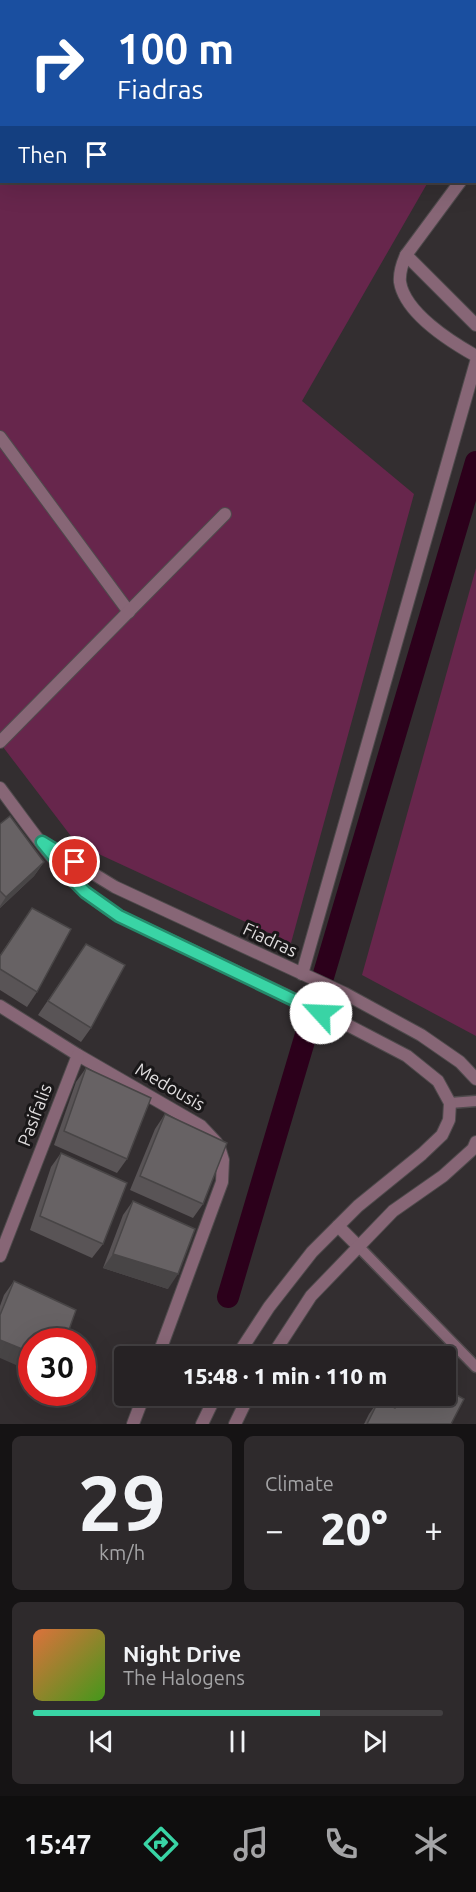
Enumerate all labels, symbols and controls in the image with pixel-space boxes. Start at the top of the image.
icon: right [18,24,96,102]
text: 100 m [117,25,234,72]
text: Fiadras [117,74,203,104]
icon: arrive [80,138,113,171]
text: Then [18,142,68,167]
pin [49,836,100,887]
icon: arrive [58,845,91,878]
street label: Fiadras [240,918,301,960]
position arrow [289,981,353,1045]
street label: Medousis [132,1058,209,1114]
street label: Pasifalis [13,1081,55,1149]
speed limit sign: 30 [18,1328,96,1406]
text: 15:48 · 1 min · 110 m [183,1363,387,1388]
text: 29 [78,1458,166,1546]
text: Climate [265,1472,334,1495]
text: 20° [320,1503,388,1554]
text: − [265,1511,284,1548]
text: + [424,1511,443,1548]
text: km/h [99,1541,145,1564]
text: Night Drive [123,1641,241,1666]
text: The Halogens [123,1666,245,1689]
icon: previous [85,1725,118,1758]
icon: pause [221,1725,254,1758]
icon: next [358,1725,391,1758]
icon: directions [140,1823,182,1865]
icon: music [230,1823,272,1865]
icon: phone [320,1823,362,1865]
icon: climate [410,1823,452,1865]
text: 15:47 [24,1829,92,1859]

